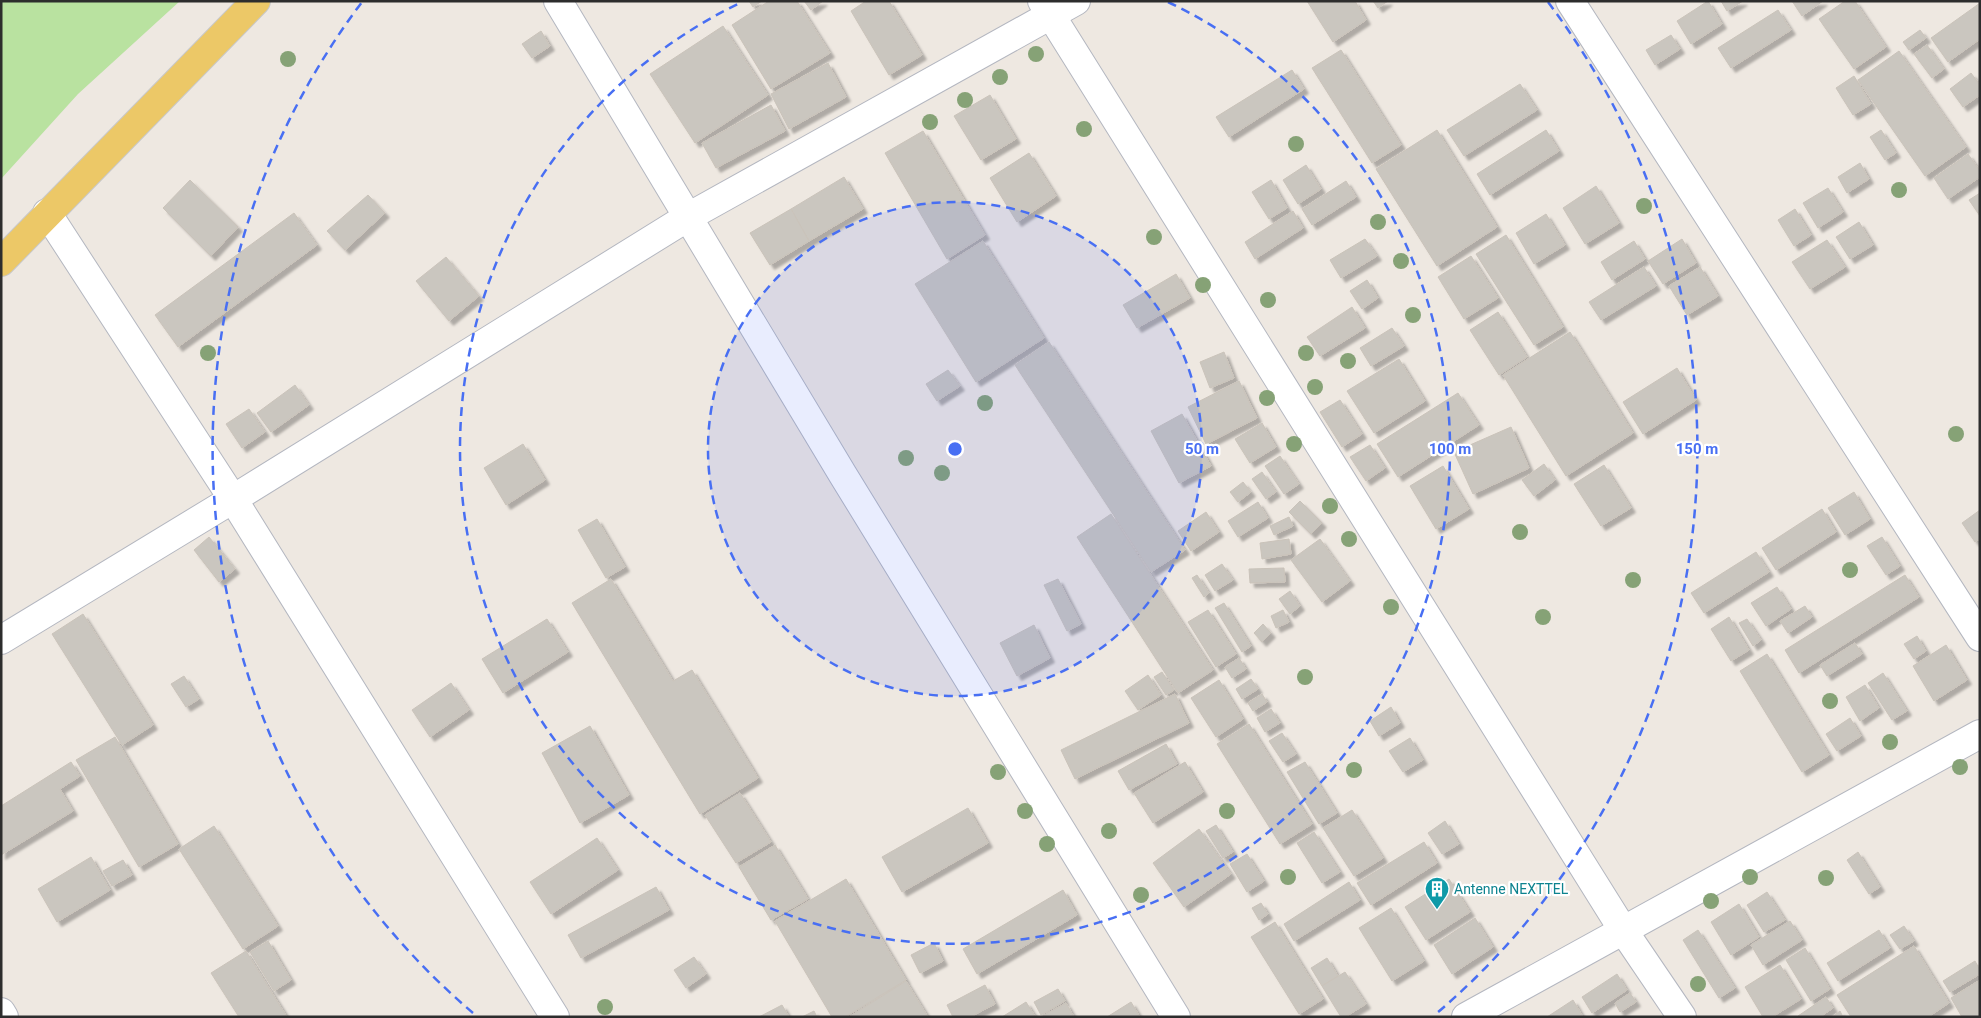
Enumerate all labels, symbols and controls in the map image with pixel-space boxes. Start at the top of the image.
centre of rings [946,440,964,458]
text: 50 m [1185,440,1219,458]
text: 100 m [1429,440,1471,458]
text: 150 m [1676,440,1718,458]
building icon: Antenne NEXTTEL [1424,876,1450,910]
place label: Antenne NEXTTEL [1454,881,1569,897]

